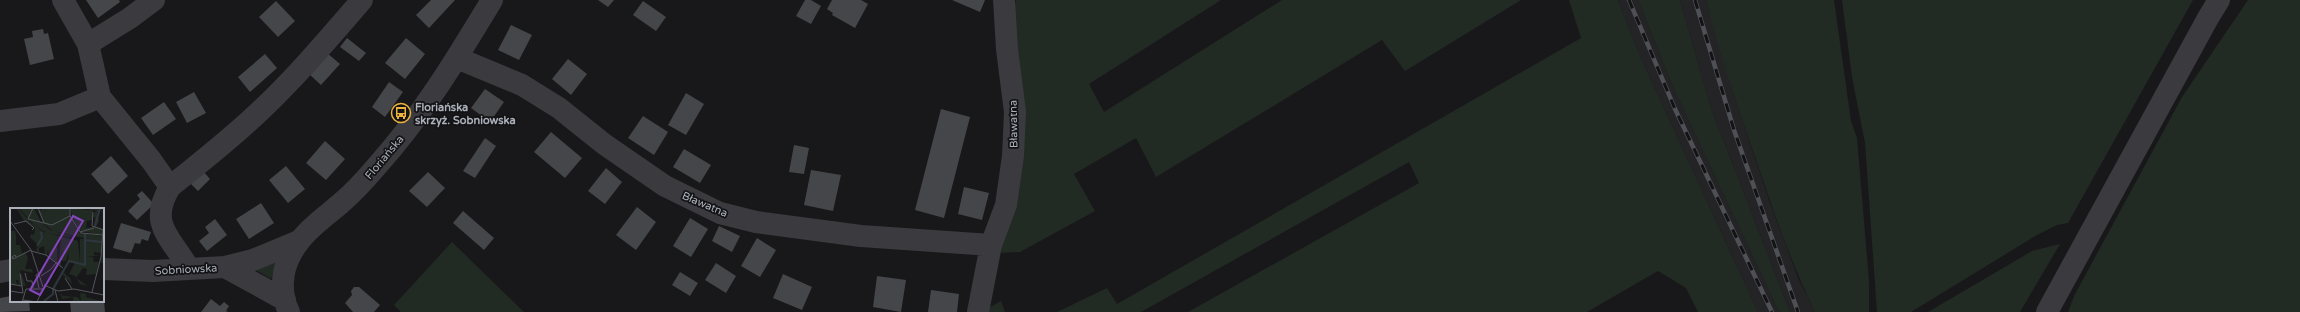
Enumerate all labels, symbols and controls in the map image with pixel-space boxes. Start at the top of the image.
street label: Bławatna [1007,100,1020,148]
place label: Floriańska skrzyż. Sobniowska [415,101,516,128]
bus stop icon: Floriańska skrzyż. Sobniowska [390,102,412,124]
street label: Floriańska [362,133,406,182]
street label: Bławatna [680,189,730,220]
inset map [10,208,104,302]
street label: Sobniowska [154,261,218,278]

